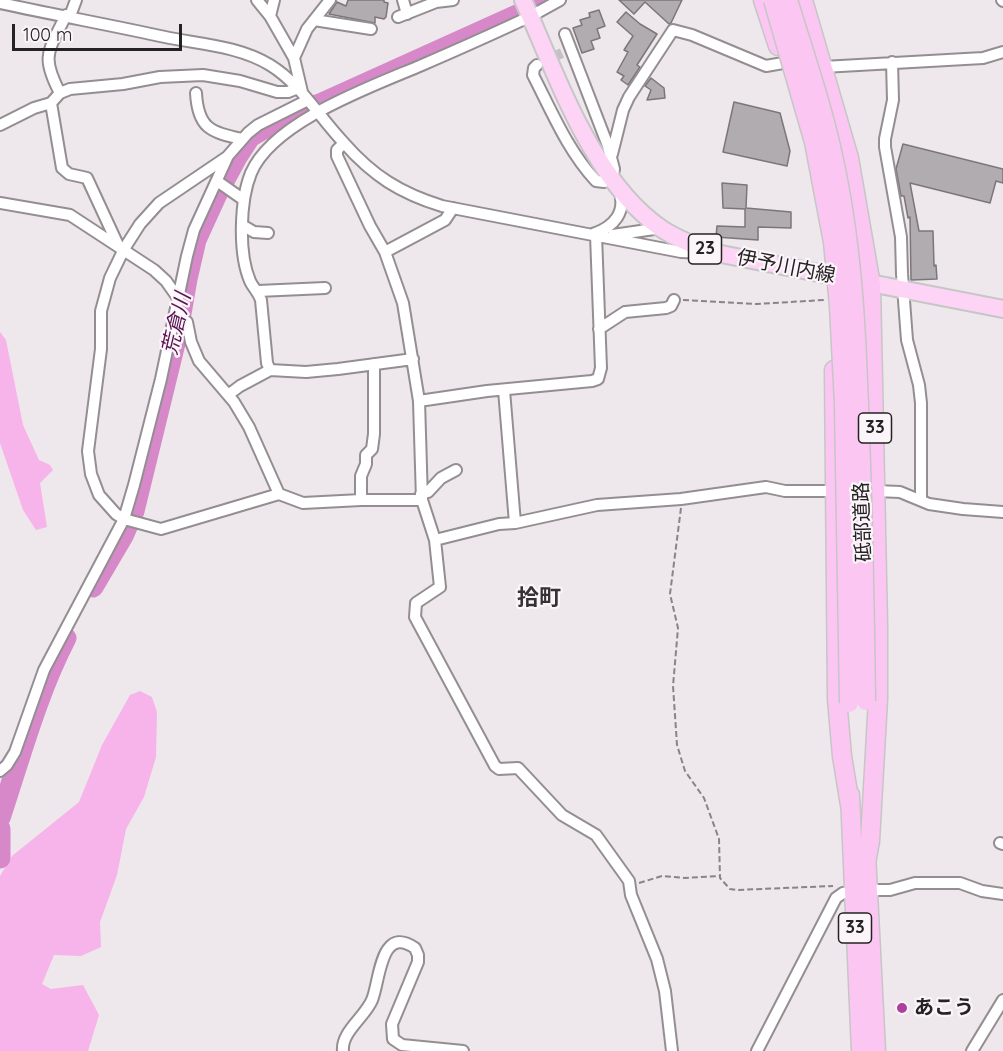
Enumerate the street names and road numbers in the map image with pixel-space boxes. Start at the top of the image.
road number: 23 [688,234,722,264]
street label: 伊予川内線 [735,246,837,288]
road number: 33 [858,413,892,443]
street label: 砥部道路 [850,482,876,562]
road number: 33 [838,913,872,943]

